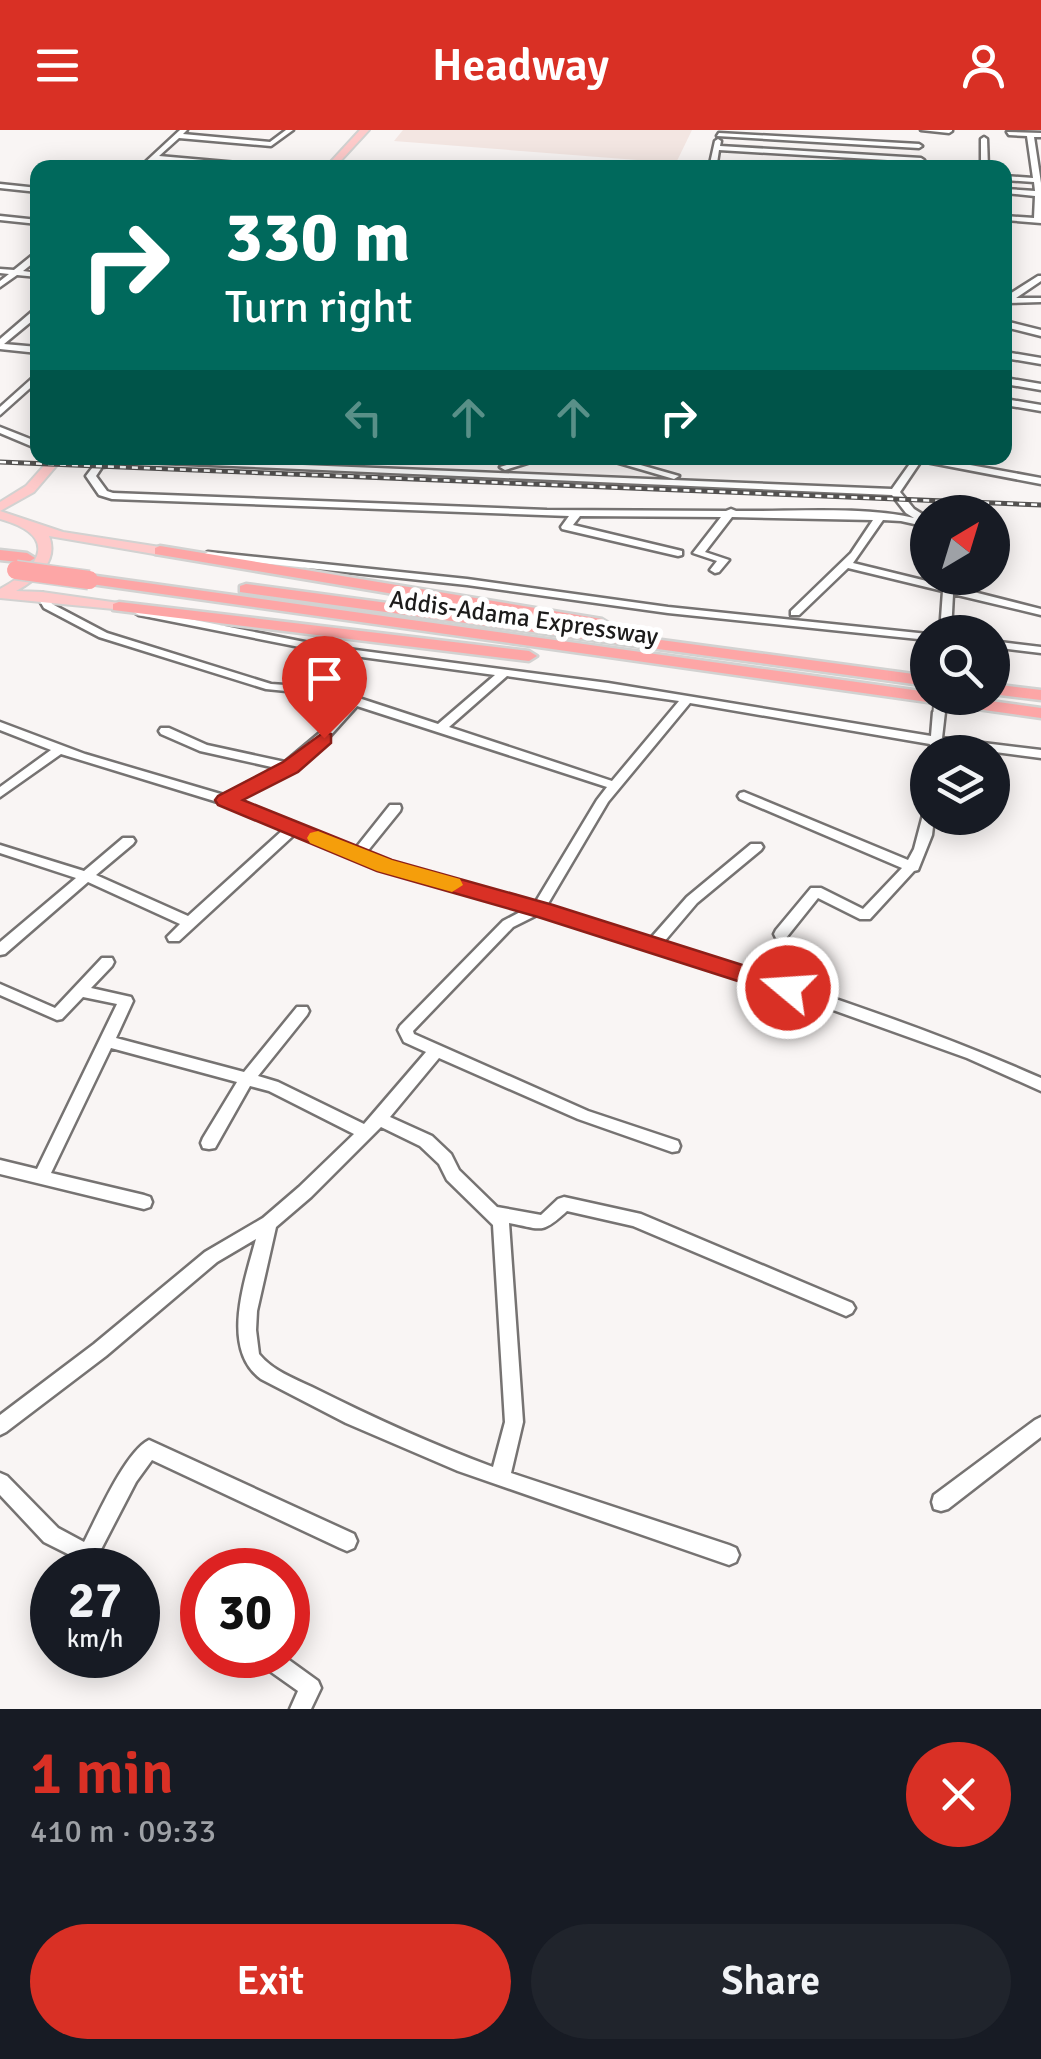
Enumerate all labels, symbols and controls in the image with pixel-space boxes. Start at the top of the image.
icon: menu [30,38,85,93]
text: Headway [432,38,609,93]
icon: person [956,38,1011,93]
text: 330 m [225,194,410,280]
icon: right [60,200,190,330]
text: Turn right [225,280,413,335]
icon: left [336,390,391,445]
icon: ahead [441,390,496,445]
icon: ahead [546,390,601,445]
icon: right [651,390,706,445]
north arrow [910,495,1010,595]
map controls [910,495,1010,835]
street label: Addis-Adama Expressway [388,583,661,652]
button: search [910,615,1010,715]
pin [282,636,367,739]
icon: arrive [297,651,352,706]
button: layers [910,735,1010,835]
position arrow [736,936,840,1040]
speed limit sign: 30 [180,1548,310,1678]
text: 27 [68,1570,122,1632]
text: km/h [67,1623,123,1654]
text: 1 min [30,1737,174,1811]
button: close [906,1742,1011,1847]
text: 410 m · 09:33 [30,1812,216,1851]
button: Exit [30,1924,511,2039]
button: Share [531,1924,1011,2039]

